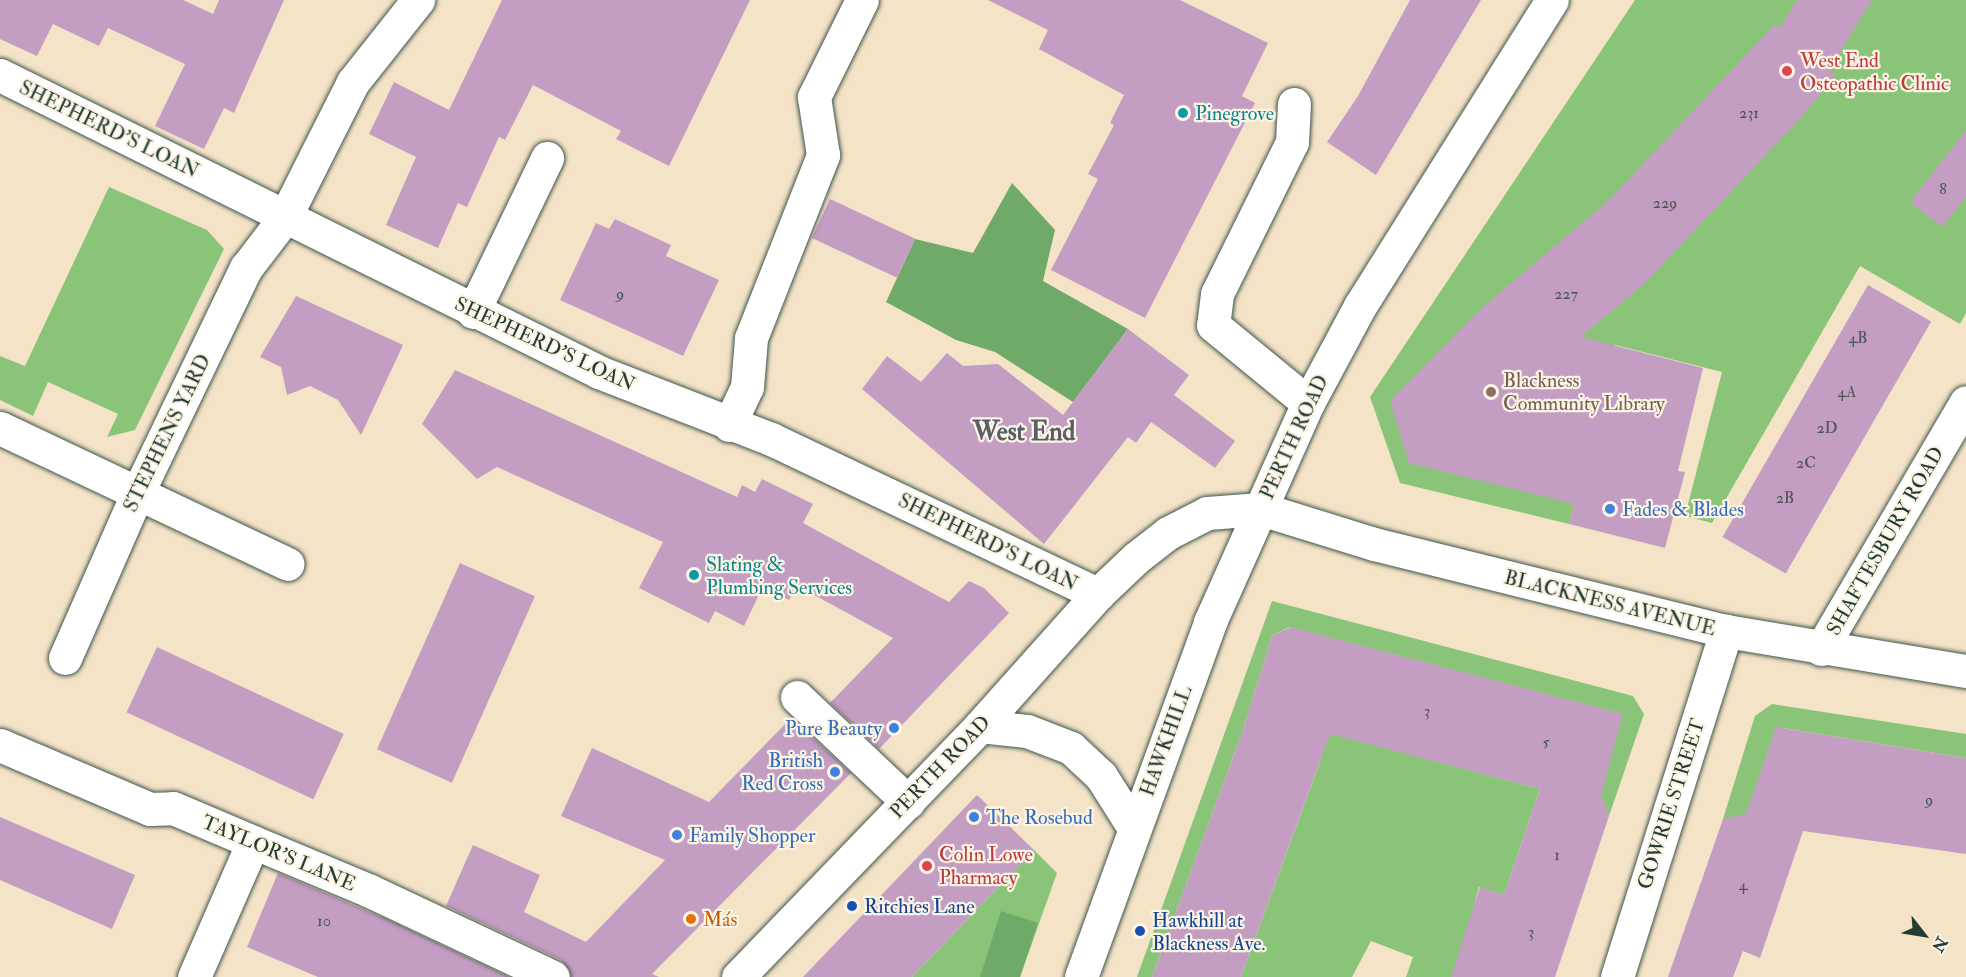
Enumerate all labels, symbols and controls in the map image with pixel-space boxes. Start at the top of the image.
place label: West End Osteopathic Clinic [1800,48,1949,95]
marker: West End Osteopathic Clinic [1778,62,1796,80]
street label: SHEPHERD'S LOAN [15,75,203,183]
place label: Pinegrove [1195,101,1274,125]
house number: 231 [1739,103,1759,123]
marker: Pinegrove [1176,106,1190,120]
house number: 8 [1939,179,1947,199]
house number: 229 [1653,193,1677,213]
house number: 9 [616,284,624,304]
house number: 227 [1554,284,1578,304]
street label: SHEPHERD'S LOAN [451,292,639,396]
house number: 4B [1848,328,1868,348]
street label: STEPHENS YARD [118,350,216,516]
place label: Blackness Community Library [1503,368,1665,415]
street label: PERTH ROAD [1255,371,1333,503]
house number: 4A [1838,382,1856,402]
marker: Blackness Community Library [1484,385,1498,399]
district label: West End [973,417,1075,449]
house number: 2D [1816,418,1838,438]
street label: SHAFTESBURY ROAD [1821,442,1949,640]
house number: 2C [1796,453,1816,473]
street label: SHEPHERD'S LOAN [894,488,1082,596]
house number: 2B [1776,488,1794,508]
place label: Fades & Blades [1622,497,1744,521]
marker: Fades & Blades [1603,502,1617,516]
place label: Slating & Plumbing Services [706,552,852,599]
street label: BLACKNESS AVENUE [1502,565,1718,641]
marker: Slating & Plumbing Services [687,568,701,582]
street label: HAWKHILL [1135,683,1197,799]
house number: 3 [1424,701,1430,721]
street label: PERTH ROAD [885,710,995,824]
place label: Pure Beauty [785,716,882,740]
street label: GOWRIE STREET [1632,716,1710,892]
marker: Pure Beauty [887,721,901,735]
house number: 5 [1542,732,1550,752]
place label: British Red Cross [741,748,823,795]
marker: British Red Cross [828,765,842,779]
house number: 9 [1925,790,1933,810]
place label: The Rosebud [986,805,1093,829]
street label: TAYLOR'S LANE [198,810,360,896]
marker: The Rosebud [967,810,981,824]
place label: Family Shopper [689,823,815,847]
marker: Family Shopper [670,828,684,842]
place label: Colin Lowe Pharmacy [939,843,1033,890]
house number: 1 [1554,845,1560,865]
marker: Colin Lowe Pharmacy [920,859,934,873]
house number: 4 [1739,875,1747,895]
place label: Ritchies Lane [864,894,975,918]
marker: Ritchies Lane [845,899,859,913]
north arrow [1894,905,1954,965]
place label: Más [703,907,737,931]
place label: Hawkhill at Blackness Ave. [1152,908,1265,955]
house number: 10 [317,911,331,931]
marker: Más [684,912,698,926]
house number: 3 [1528,922,1534,942]
marker: Hawkhill at Blackness Ave. [1133,924,1147,938]
text: N [1927,933,1952,956]

